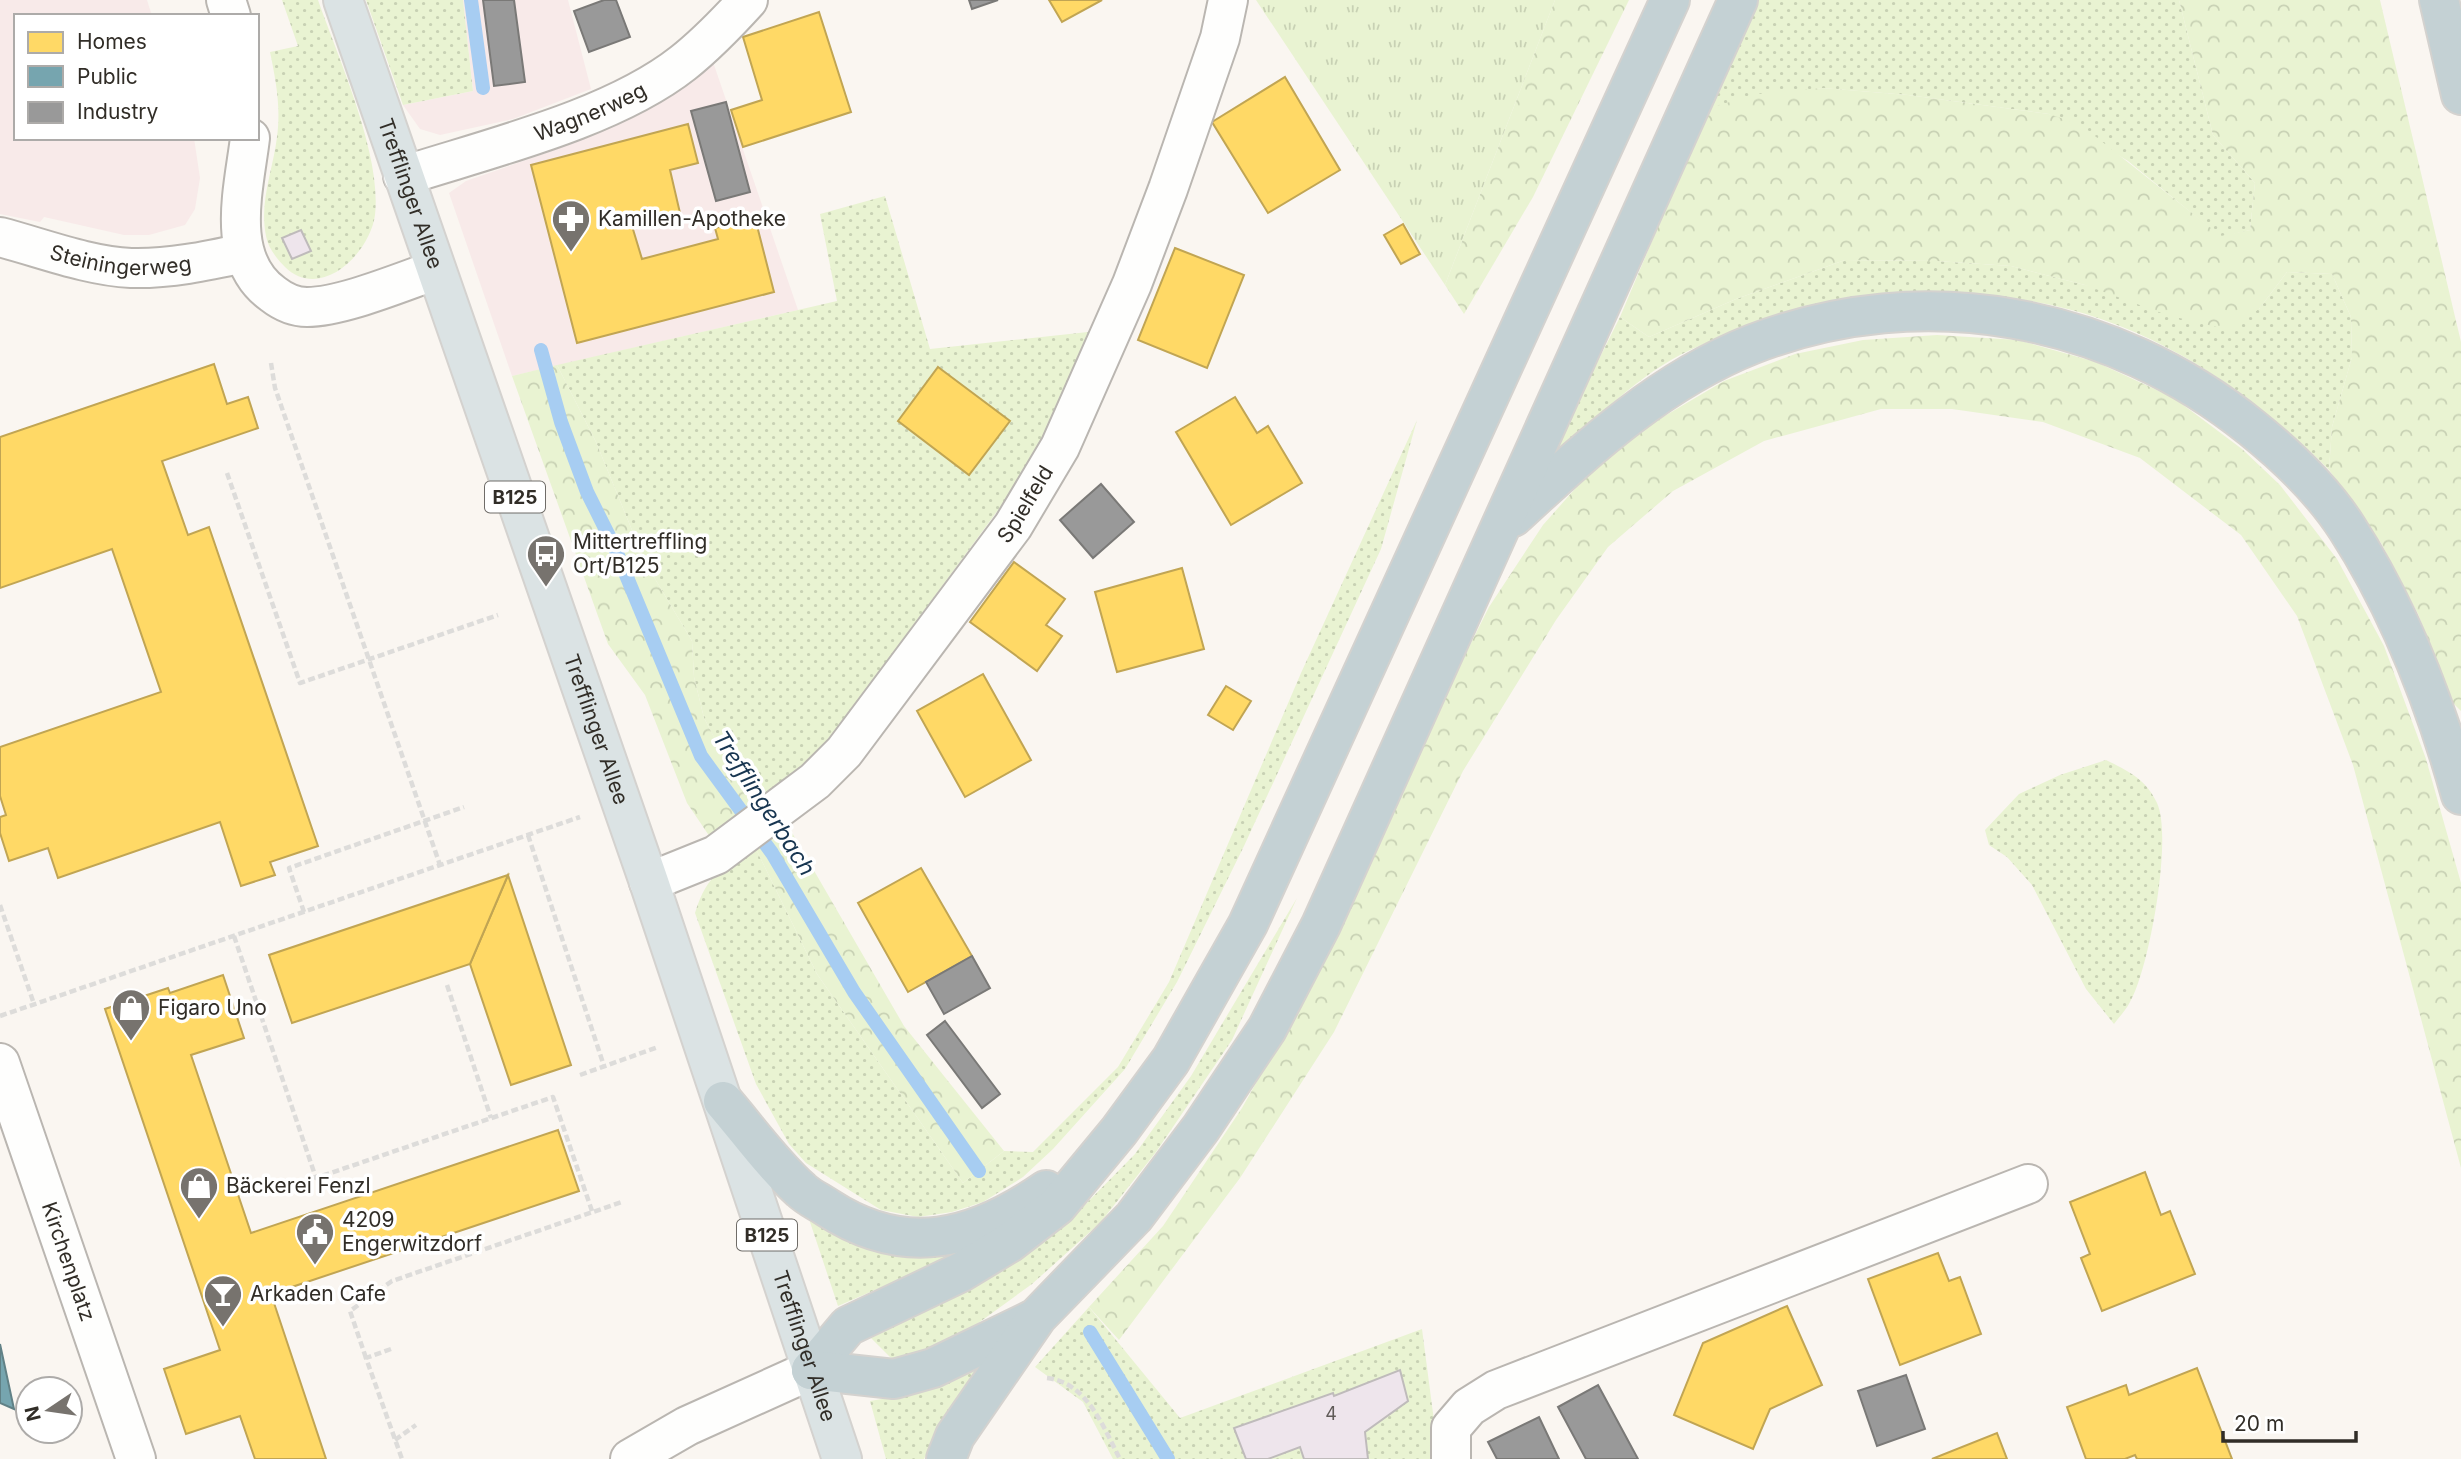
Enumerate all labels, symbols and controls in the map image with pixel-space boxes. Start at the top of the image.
legend [14,14,259,140]
text: Homes [77,29,147,54]
text: Public [77,64,138,89]
street label: Wagnerweg [531,77,650,146]
text: Industry [77,99,159,124]
street label: Trefflinger Allee [373,115,448,272]
pharmacy icon: Kamillen-Apotheke [550,198,592,253]
place label: Kamillen-Apotheke [598,206,786,231]
street label: Steiningerweg [47,239,193,280]
street label: Spielfeld [992,461,1058,548]
road number: B125 [485,482,545,512]
place label: Mittertreffling Ort/B125 [573,529,707,578]
bus stop icon: Mittertreffling Ort/B125 [525,533,567,588]
street label: Trefflinger Allee [559,651,634,808]
water label: Trefflingerbach [707,725,821,881]
shop icon: Figaro Uno [110,987,152,1042]
place label: Figaro Uno [158,995,267,1020]
shop icon: Bäckerei Fenzl [178,1165,220,1220]
place label: Bäckerei Fenzl [226,1173,371,1198]
street label: Kirchenplatz [37,1199,101,1324]
place label: 4209 Engerwitzdorf [342,1207,482,1256]
public building icon: 4209 Engerwitzdorf [294,1211,336,1266]
road number: B125 [737,1219,797,1250]
street label: Trefflinger Allee [768,1267,842,1425]
bar icon: Arkaden Cafe [202,1273,244,1328]
place label: Arkaden Cafe [250,1281,386,1306]
north arrow [14,1375,84,1445]
scale bar [2223,1400,2356,1444]
house number: 4 [1325,1403,1337,1424]
text: N [20,1404,46,1423]
text: 20 m [2234,1411,2284,1436]

